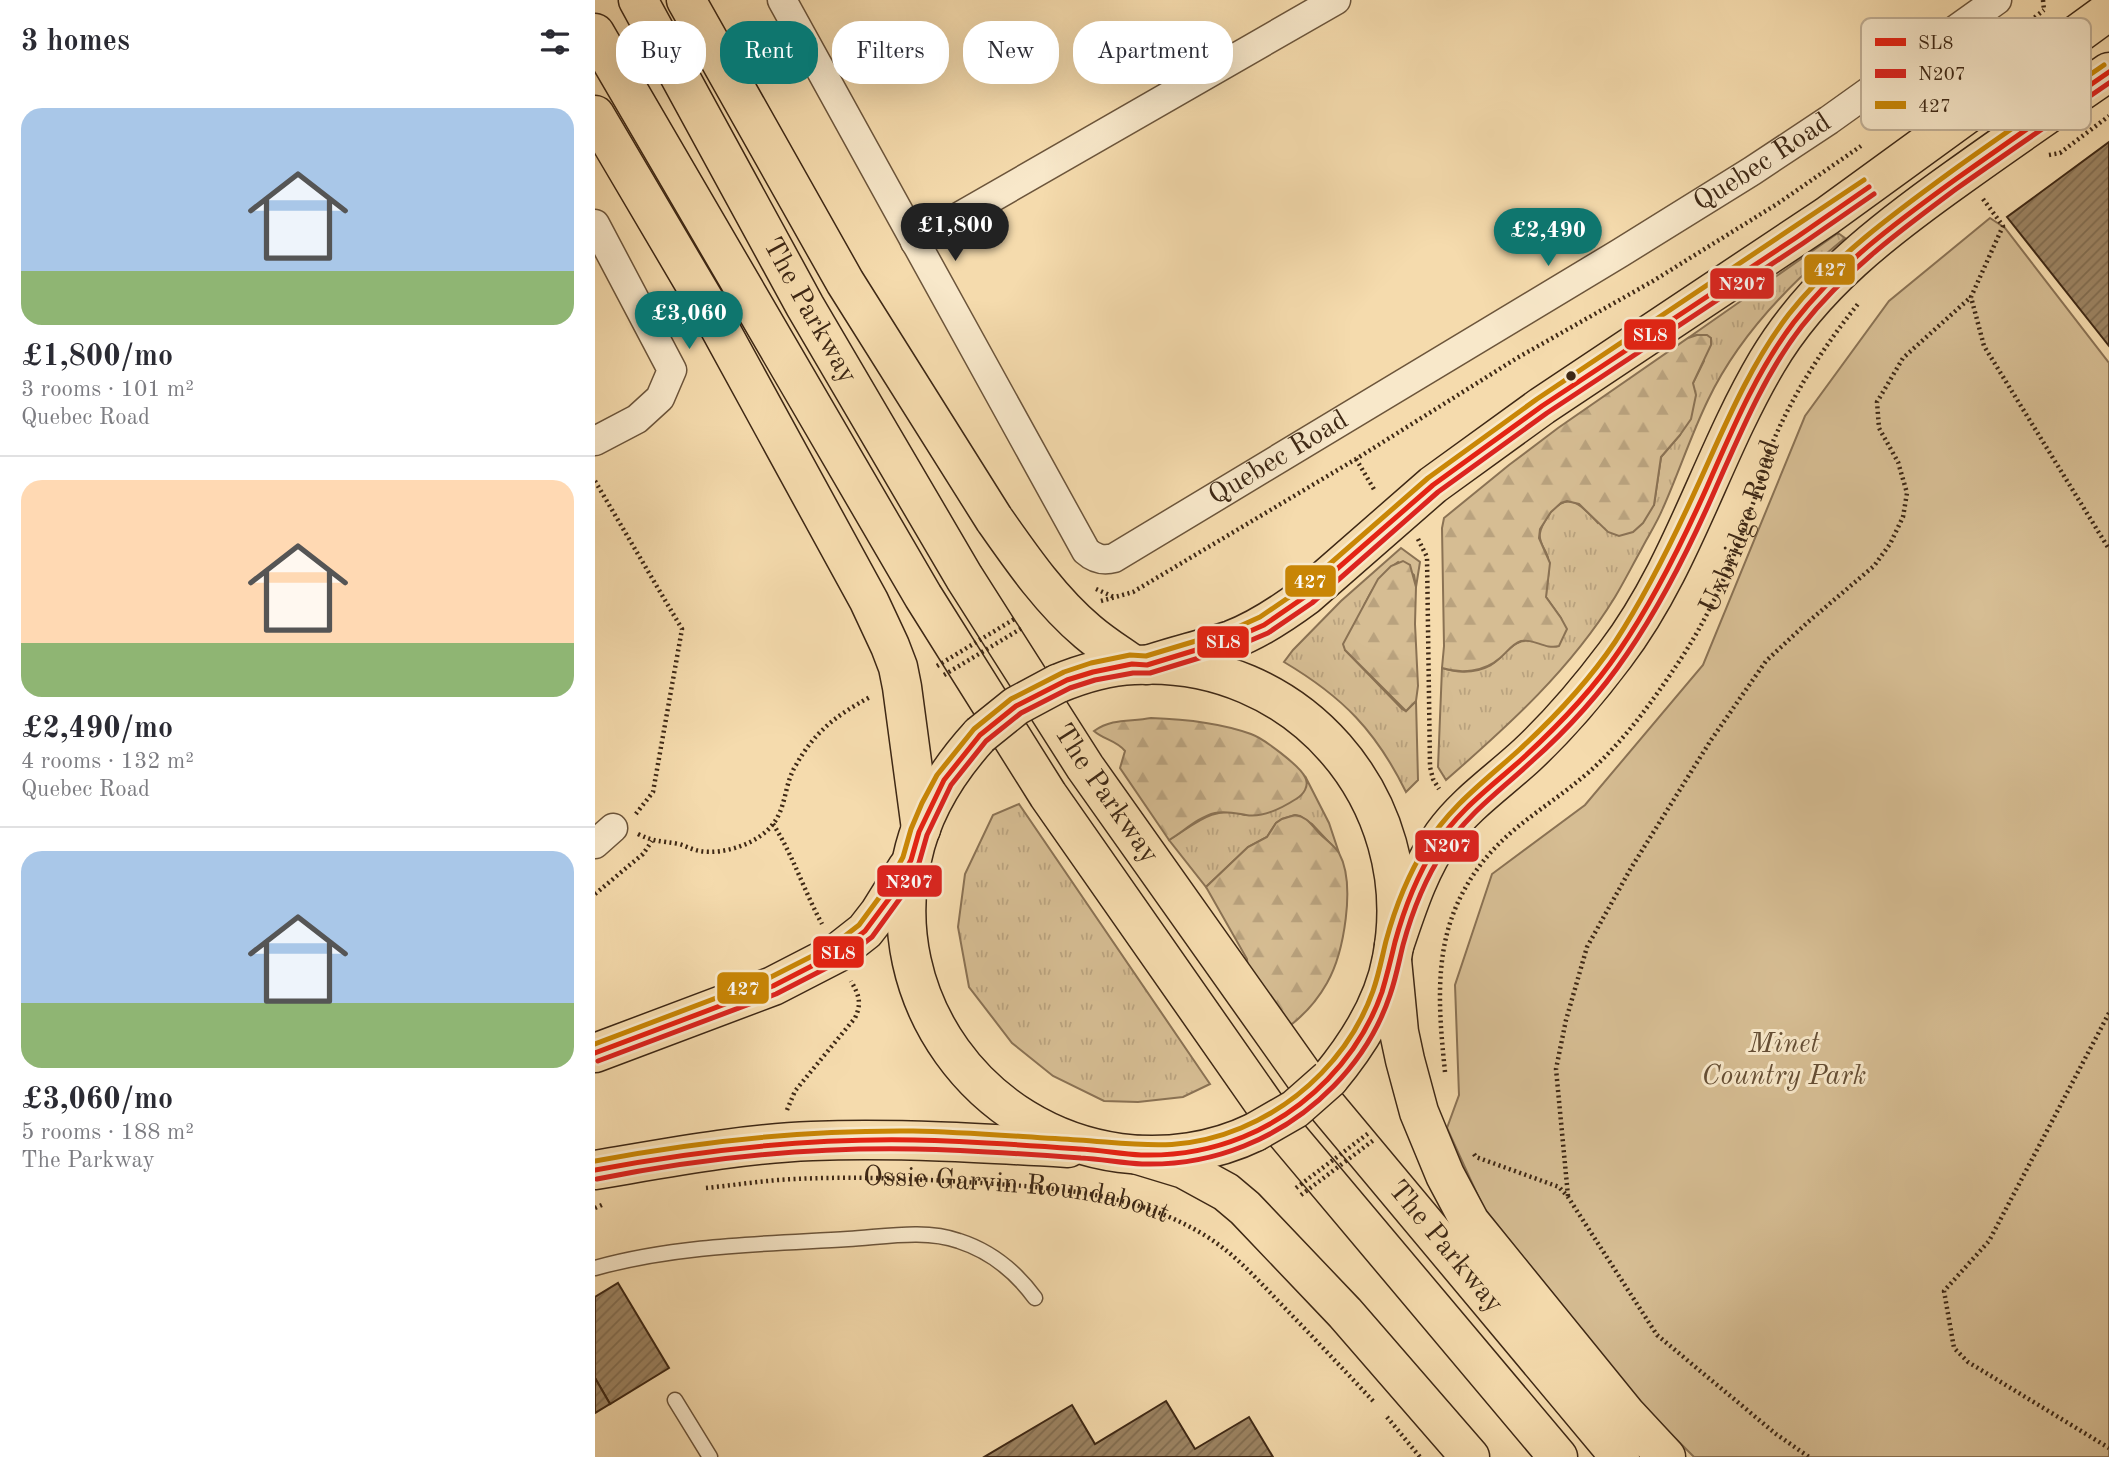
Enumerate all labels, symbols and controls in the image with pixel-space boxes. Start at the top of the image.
legend [1861,18,2091,130]
chip: Buy [616,21,706,84]
chip: Rent [720,21,818,84]
chip: Filters [832,21,949,84]
chip: New [963,21,1059,84]
chip: Apartment [1073,21,1233,84]
icon: filters [536,23,574,61]
text: 3 homes [21,27,130,57]
text: SL8 [1918,35,1954,54]
text: N207 [1918,66,1966,85]
text: 427 [1918,98,1951,117]
street label: Quebec Road [1689,109,1836,217]
icon: home [235,153,361,279]
pin: £1,800 [898,204,1012,263]
pin: £2,490 [1491,208,1605,268]
text: £1,800 [917,214,993,237]
text: £2,490 [1510,219,1586,242]
street label: The Parkway [757,233,862,389]
line badge: 427 [1803,253,1856,286]
text: 427 [1813,262,1847,281]
line badge: N207 [1709,267,1775,300]
text: N207 [1718,276,1766,295]
pin: £3,060 [632,292,746,351]
text: £3,060 [651,302,727,325]
line badge: SL8 [1623,318,1677,351]
text: SL8 [1632,327,1668,346]
text: £1,800/mo [21,342,173,372]
unlabelled marker [1564,369,1578,383]
text: 3 rooms · 101 m² [21,378,194,401]
text: Quebec Road [21,406,150,429]
street label: Quebec Road [1204,406,1353,511]
street label: Uxbridge Road [1696,437,1786,618]
icon: home [235,525,361,651]
line badge: 427 [1284,564,1337,598]
text: 427 [1293,574,1327,593]
line badge: SL8 [1196,625,1250,659]
text: SL8 [1205,634,1241,653]
text: £2,490/mo [21,714,173,744]
street label: The Parkway [1048,719,1163,869]
text: 4 rooms · 132 m² [21,750,194,773]
text: Quebec Road [21,778,150,801]
line badge: N207 [1414,829,1480,863]
text: N207 [1423,838,1471,857]
line badge: N207 [876,864,943,898]
text: N207 [885,874,933,893]
icon: home [235,896,361,1022]
line badge: SL8 [812,935,865,969]
text: SL8 [820,945,856,964]
line badge: 427 [716,971,770,1005]
text: 427 [726,981,760,1000]
park label: Minet Country Park [1702,1031,1866,1091]
text: £3,060/mo [21,1085,173,1115]
text: 5 rooms · 188 m² [21,1121,194,1144]
text: The Parkway [21,1149,155,1172]
street label: Ossie Garvin Roundabout [863,1164,1173,1229]
street label: The Parkway [1382,1176,1508,1319]

